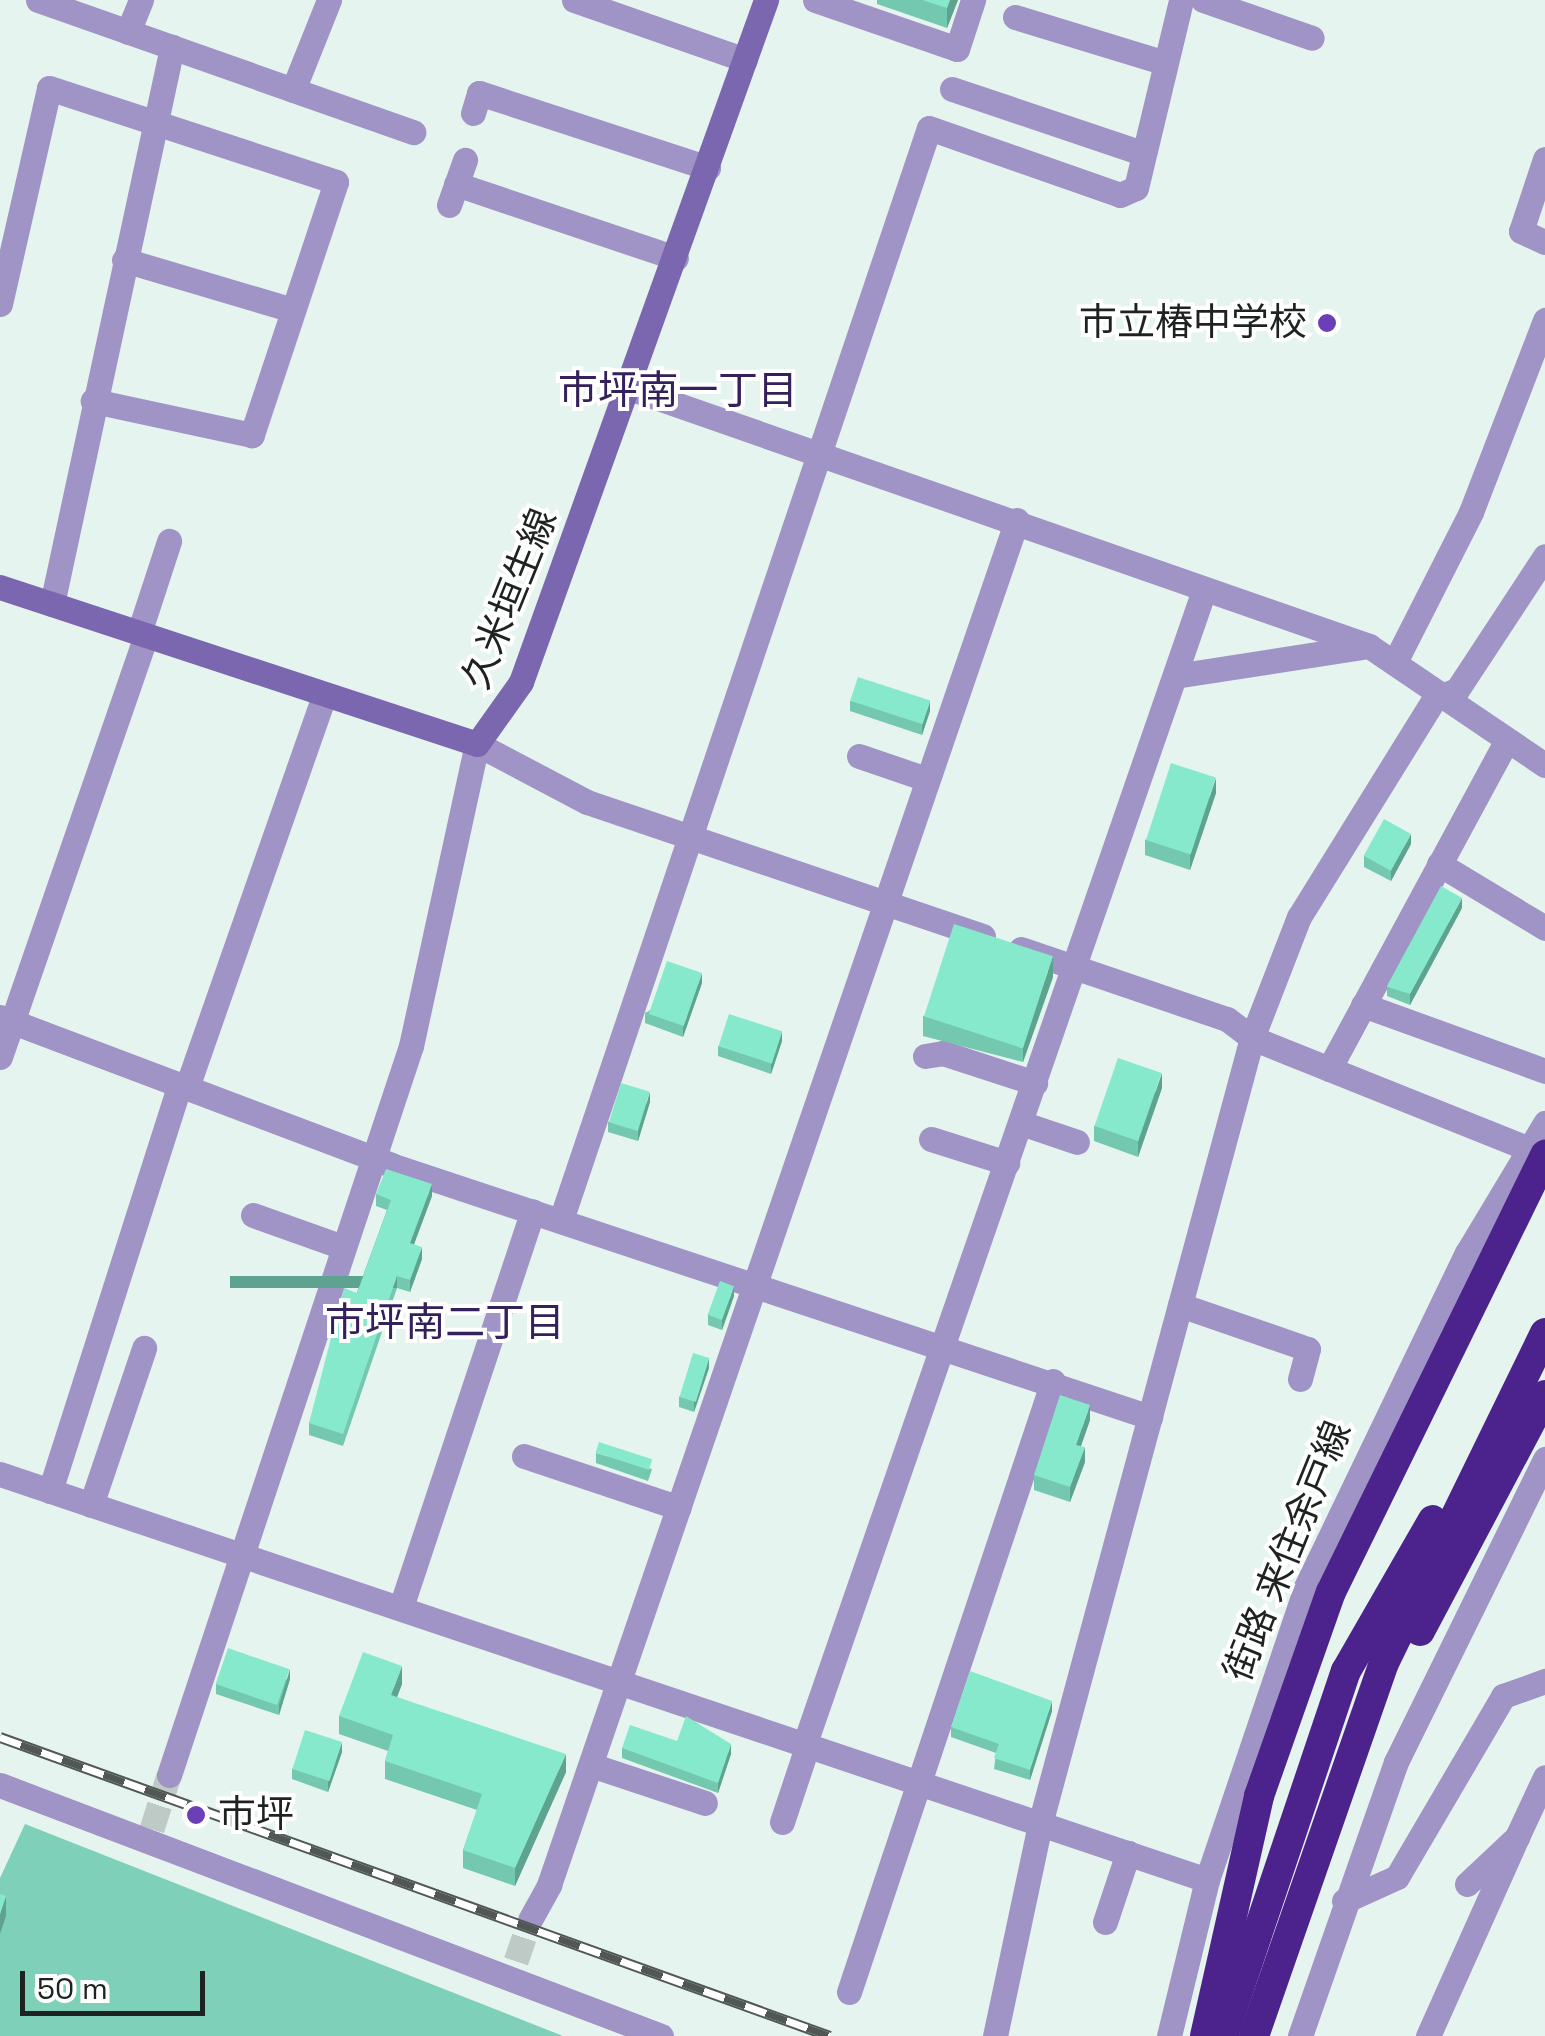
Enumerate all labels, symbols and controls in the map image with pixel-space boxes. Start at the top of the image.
place label: 市立椿中学校 [1079,300,1307,346]
marker: 市立椿中学校 [1316,312,1338,334]
district label: 市坪南一丁目 [558,367,798,415]
street label: 久米垣生線 [453,502,567,696]
district label: 市坪南二丁目 [325,1299,565,1347]
street label: 街路 来住余戸線 [1215,1415,1361,1687]
place label: 市坪 [218,1792,294,1838]
marker: 市坪 [183,1802,209,1828]
scale bar [25,1951,210,2013]
text: 50 m [37,1969,108,2008]

